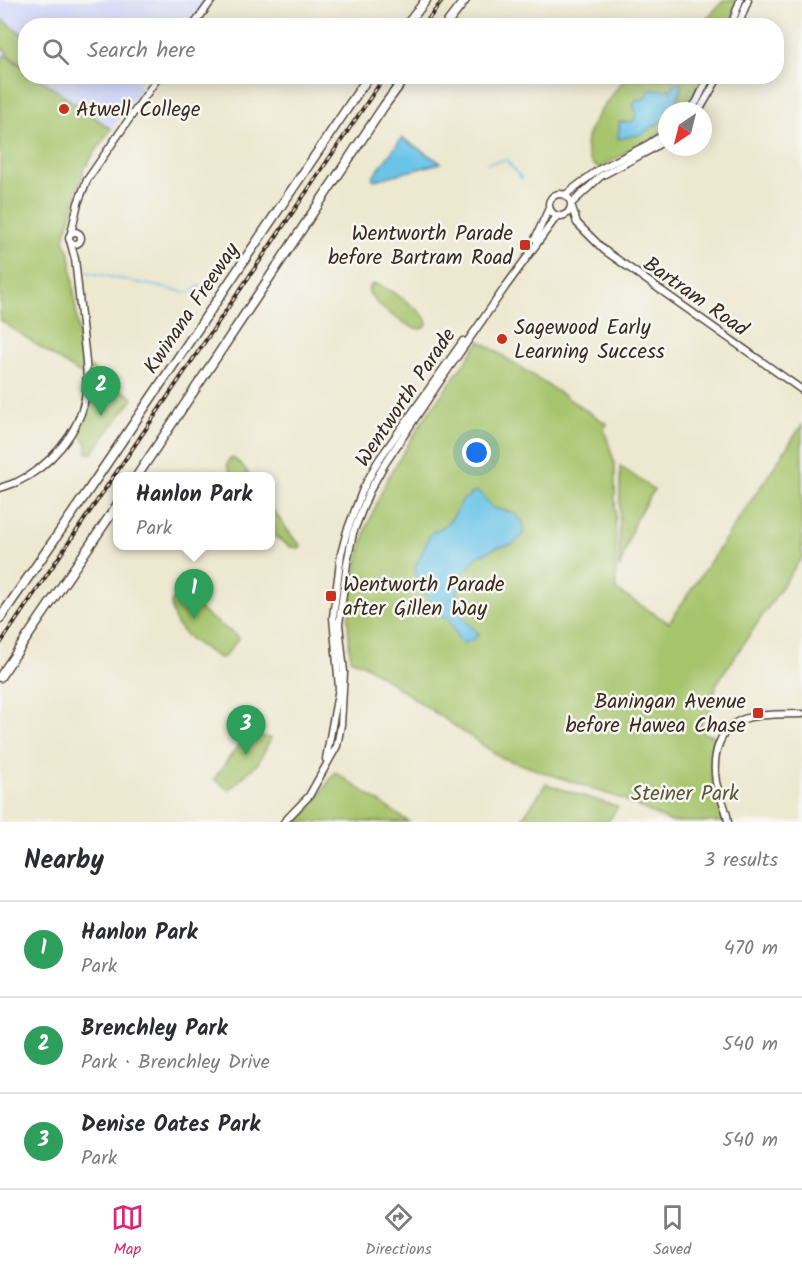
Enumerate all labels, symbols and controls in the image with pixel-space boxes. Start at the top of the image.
search box [18,18,784,84]
text: Search here [87,34,195,69]
icon: search [39,35,72,68]
place label: Atwell College [76,94,201,127]
marker: Atwell College [57,102,71,116]
north arrow [658,102,712,156]
place label: Wentworth Parade before Bartram Road [328,218,514,275]
street label: Kwinana Freeway [136,236,249,381]
marker: Wentworth Parade before Bartram Road [518,238,532,252]
street label: Bartram Road [636,249,755,346]
place label: Sagewood Early Learning Success [514,312,665,369]
street label: Wentworth Parade [347,321,465,474]
marker: Sagewood Early Learning Success [495,332,509,346]
pin: 2 [82,366,120,416]
your location [462,438,491,467]
popup [113,472,275,550]
text: Hanlon Park [136,478,252,513]
text: Park [136,513,172,545]
place label: Wentworth Parade after Gillen Way [343,569,505,626]
pin: 1 [174,570,214,619]
marker: Wentworth Parade after Gillen Way [324,589,338,603]
place label: Baningan Avenue before Hawea Chase [565,686,747,743]
pin: 3 [226,706,266,755]
marker: Baningan Avenue before Hawea Chase [751,706,765,720]
park label: Steiner Park [631,778,739,811]
text: Nearby [24,840,104,882]
text: 3 results [704,845,778,877]
text: Hanlon Park [81,916,197,951]
text: 1 [40,933,47,965]
text: 470 m [724,933,778,965]
text: Park [81,951,117,983]
text: Brenchley Park [81,1012,227,1047]
text: 2 [38,1029,49,1061]
text: 540 m [722,1029,778,1061]
text: Park · Brenchley Drive [81,1047,270,1079]
text: Denise Oates Park [81,1108,260,1143]
text: 3 [38,1125,49,1157]
text: 540 m [722,1125,778,1157]
text: Park [81,1143,117,1175]
tab: Map [111,1201,144,1262]
tab: Directions [365,1201,432,1262]
tab: Saved [653,1201,691,1262]

